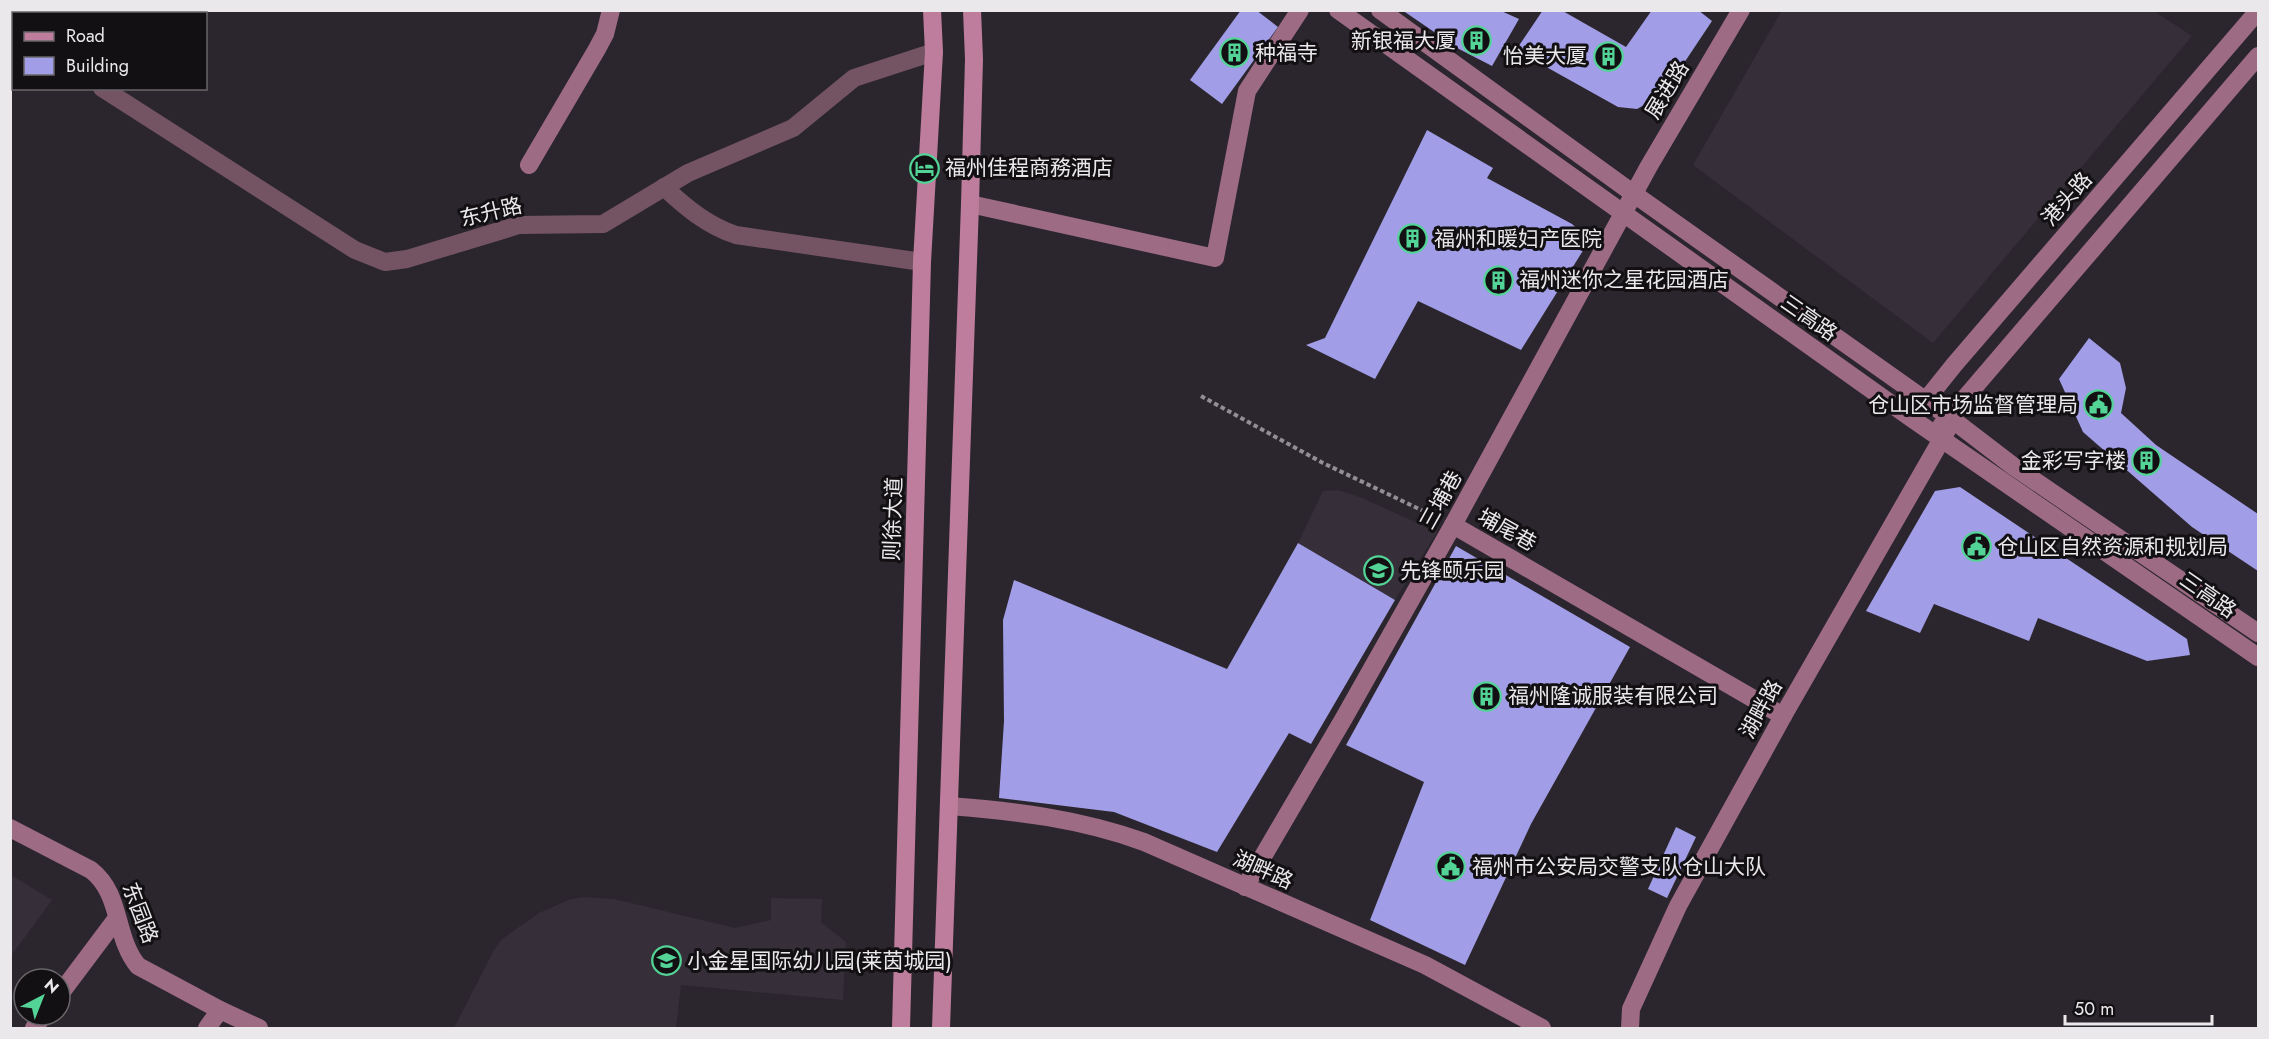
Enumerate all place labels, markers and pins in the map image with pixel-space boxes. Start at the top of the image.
building icon: 新银福大厦 [1461,25,1493,57]
place label: 新银福大厦 [1351,26,1456,56]
building icon: 种福寺 [1218,37,1250,69]
place label: 种福寺 [1255,38,1318,68]
building icon: 怡美大厦 [1592,40,1624,72]
place label: 怡美大厦 [1503,41,1587,71]
hotel icon: 福州佳程商務酒店 [908,152,940,184]
place label: 福州佳程商務酒店 [945,153,1113,183]
building icon: 福州和暖妇产医院 [1397,223,1429,255]
place label: 福州和暖妇产医院 [1434,224,1602,254]
building icon: 福州迷你之星花园酒店 [1482,264,1514,296]
place label: 福州迷你之星花园酒店 [1519,265,1729,295]
public building icon: 仓山区市场监督管理局 [2083,389,2115,421]
place label: 仓山区市场监督管理局 [1868,390,2078,420]
building icon: 金彩写字楼 [2131,445,2163,477]
place label: 金彩写字楼 [2021,446,2126,476]
public building icon: 仓山区自然资源和规划局 [1960,531,1992,563]
place label: 仓山区自然资源和规划局 [1997,532,2228,562]
school or university icon: 先锋颐乐园 [1363,555,1395,587]
place label: 先锋颐乐园 [1400,556,1505,586]
building icon: 福州隆诚服装有限公司 [1471,680,1503,712]
place label: 福州隆诚服装有限公司 [1508,681,1718,711]
public building icon: 福州市公安局交警支队仓山大队 [1435,851,1467,883]
place label: 福州市公安局交警支队仓山大队 [1472,852,1766,882]
school or university icon: 小金星国际幼儿园(莱茵城园) [650,945,682,977]
place label: 小金星国际幼儿园(莱茵城园) [687,946,952,976]

